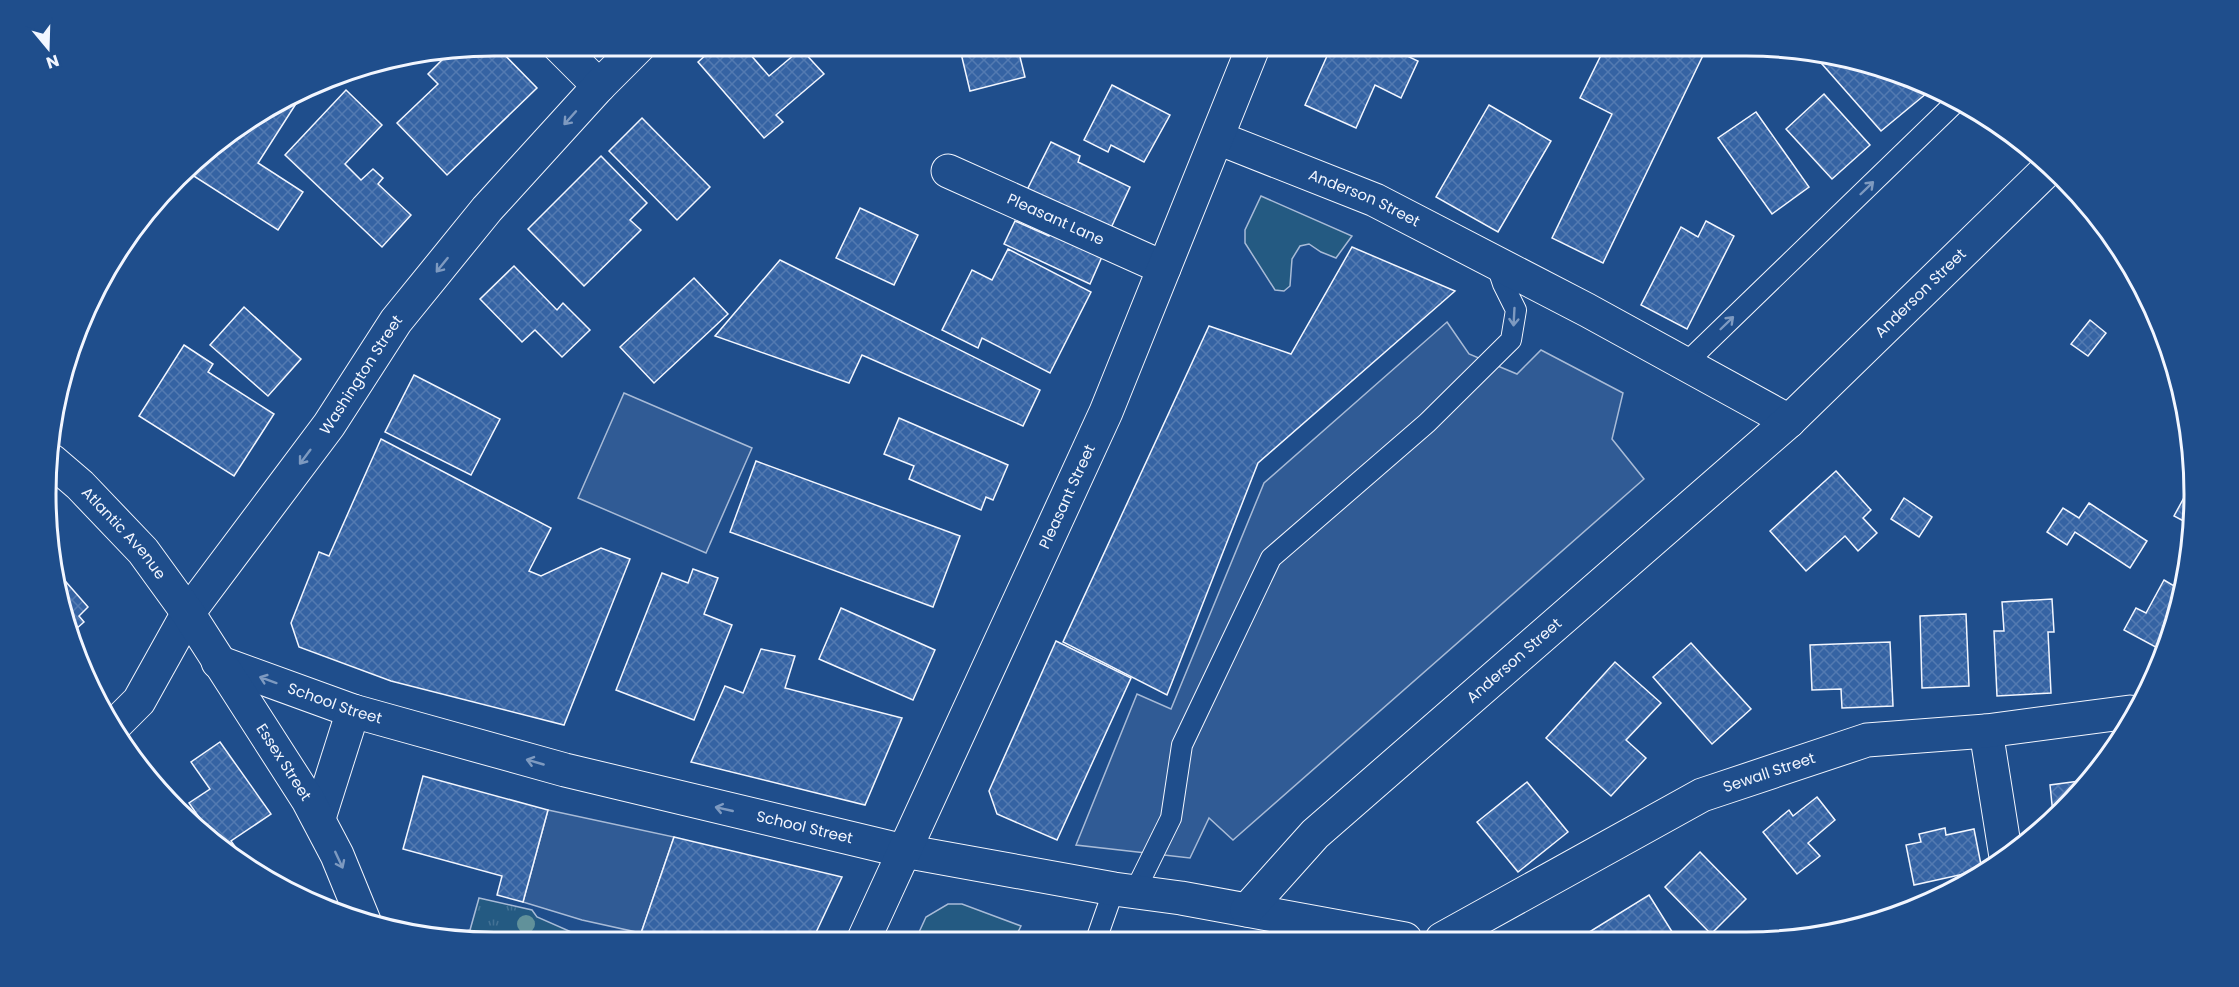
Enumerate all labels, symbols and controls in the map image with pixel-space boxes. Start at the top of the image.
north arrow [18,18,78,78]
text: N [43,49,62,75]
one-way arrow [563,110,577,125]
street label: Anderson Street [1306,164,1424,232]
one-way arrow [1859,180,1874,195]
street label: Pleasant Lane [1004,188,1108,250]
street label: Anderson Street [1870,243,1970,342]
one-way arrow [436,256,449,272]
one-way arrow [1509,307,1520,326]
street label: Washington Street [314,310,407,439]
one-way arrow [1719,316,1734,330]
street label: Pleasant Street [1034,441,1100,552]
one-way arrow [298,449,311,465]
street label: Atlantic Avenue [77,482,171,583]
street label: Anderson Street [1462,613,1566,707]
one-way arrow [259,674,278,685]
street label: School Street [285,677,384,729]
street label: Essex Street [252,719,317,805]
street label: Sewall Street [1720,747,1818,797]
one-way arrow [526,755,545,767]
one-way arrow [715,802,734,814]
street label: School Street [754,805,855,848]
one-way arrow [334,851,346,869]

